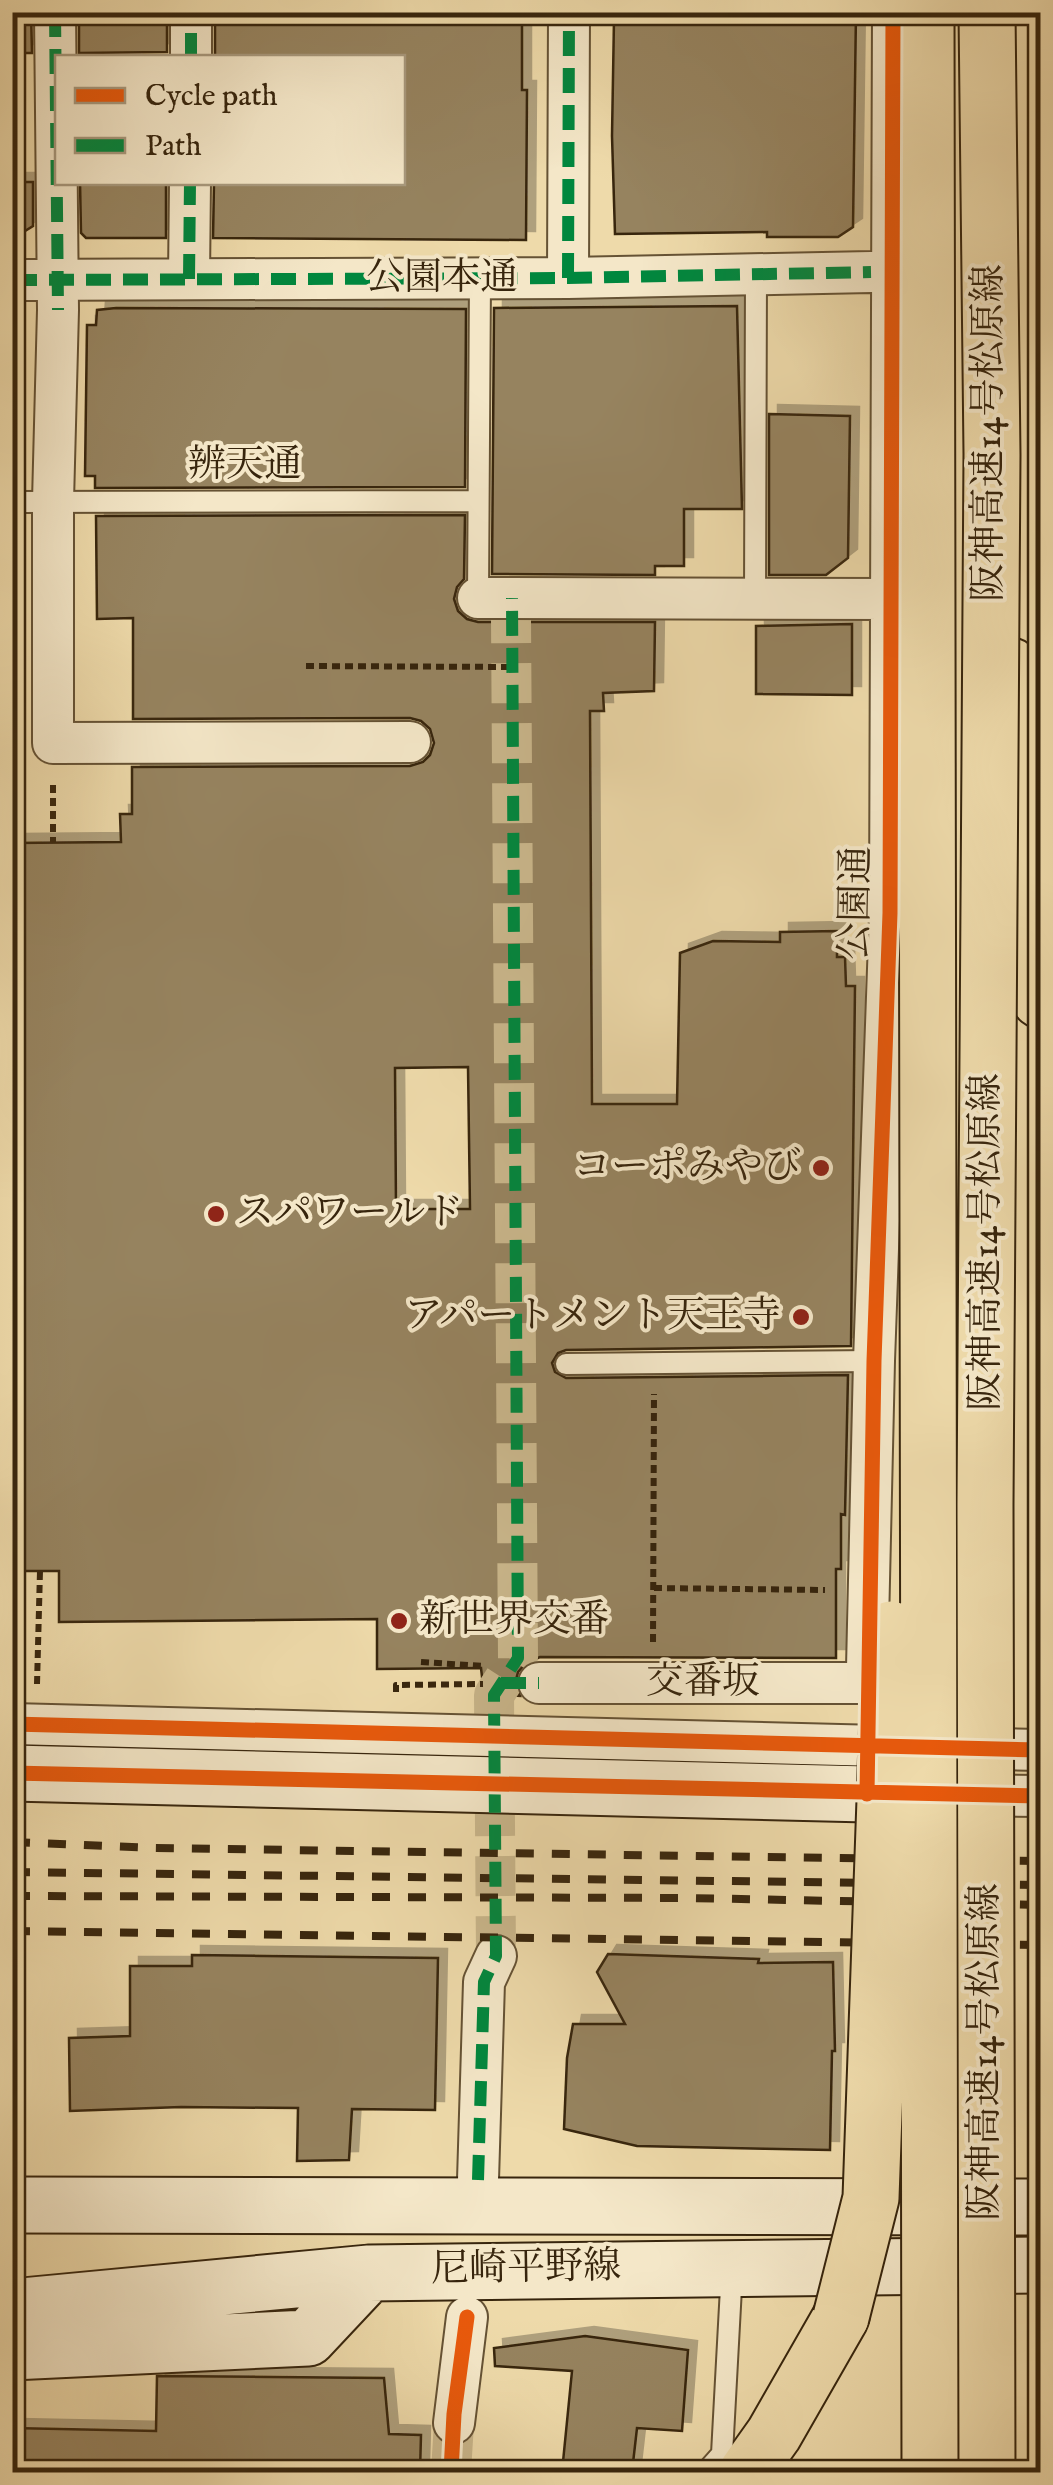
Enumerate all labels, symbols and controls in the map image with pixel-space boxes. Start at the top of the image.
legend [55,55,405,185]
text: Cycle path [145,78,278,116]
text: Path [145,128,201,166]
street label: 公園本通 [366,255,518,303]
street label: 阪神高速14号松原線 [966,265,1014,601]
street label: 辨天通 [188,442,302,490]
street label: 公園通 [832,846,882,960]
street label: 阪神高速14号松原線 [963,1074,1011,1410]
place label: コーポみやび [573,1144,801,1192]
marker: コーポみやび [810,1157,832,1179]
place label: スパワールド [236,1190,463,1238]
marker: スパワールド [205,1203,227,1225]
place label: アパートメント天王寺 [404,1293,781,1341]
marker: アパートメント天王寺 [790,1306,812,1328]
place label: 新世界交番 [419,1597,609,1645]
marker: 新世界交番 [388,1610,410,1632]
street label: 交番坂 [646,1659,760,1707]
street label: 阪神高速14号松原線 [962,1884,1010,2220]
street label: 尼崎平野線 [431,2243,621,2295]

